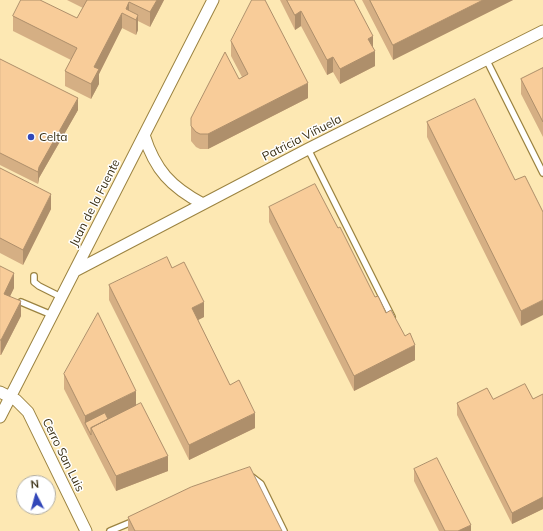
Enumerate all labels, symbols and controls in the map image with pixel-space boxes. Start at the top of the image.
street label: Patricia Viñuela [260,112,344,164]
place label: Celta [39,130,68,144]
marker: Celta [26,132,36,142]
street label: Juan de la Fuente [67,157,123,249]
street label: Cerro San Luis [39,416,87,494]
north arrow [16,475,56,515]
text: N [30,477,40,491]

